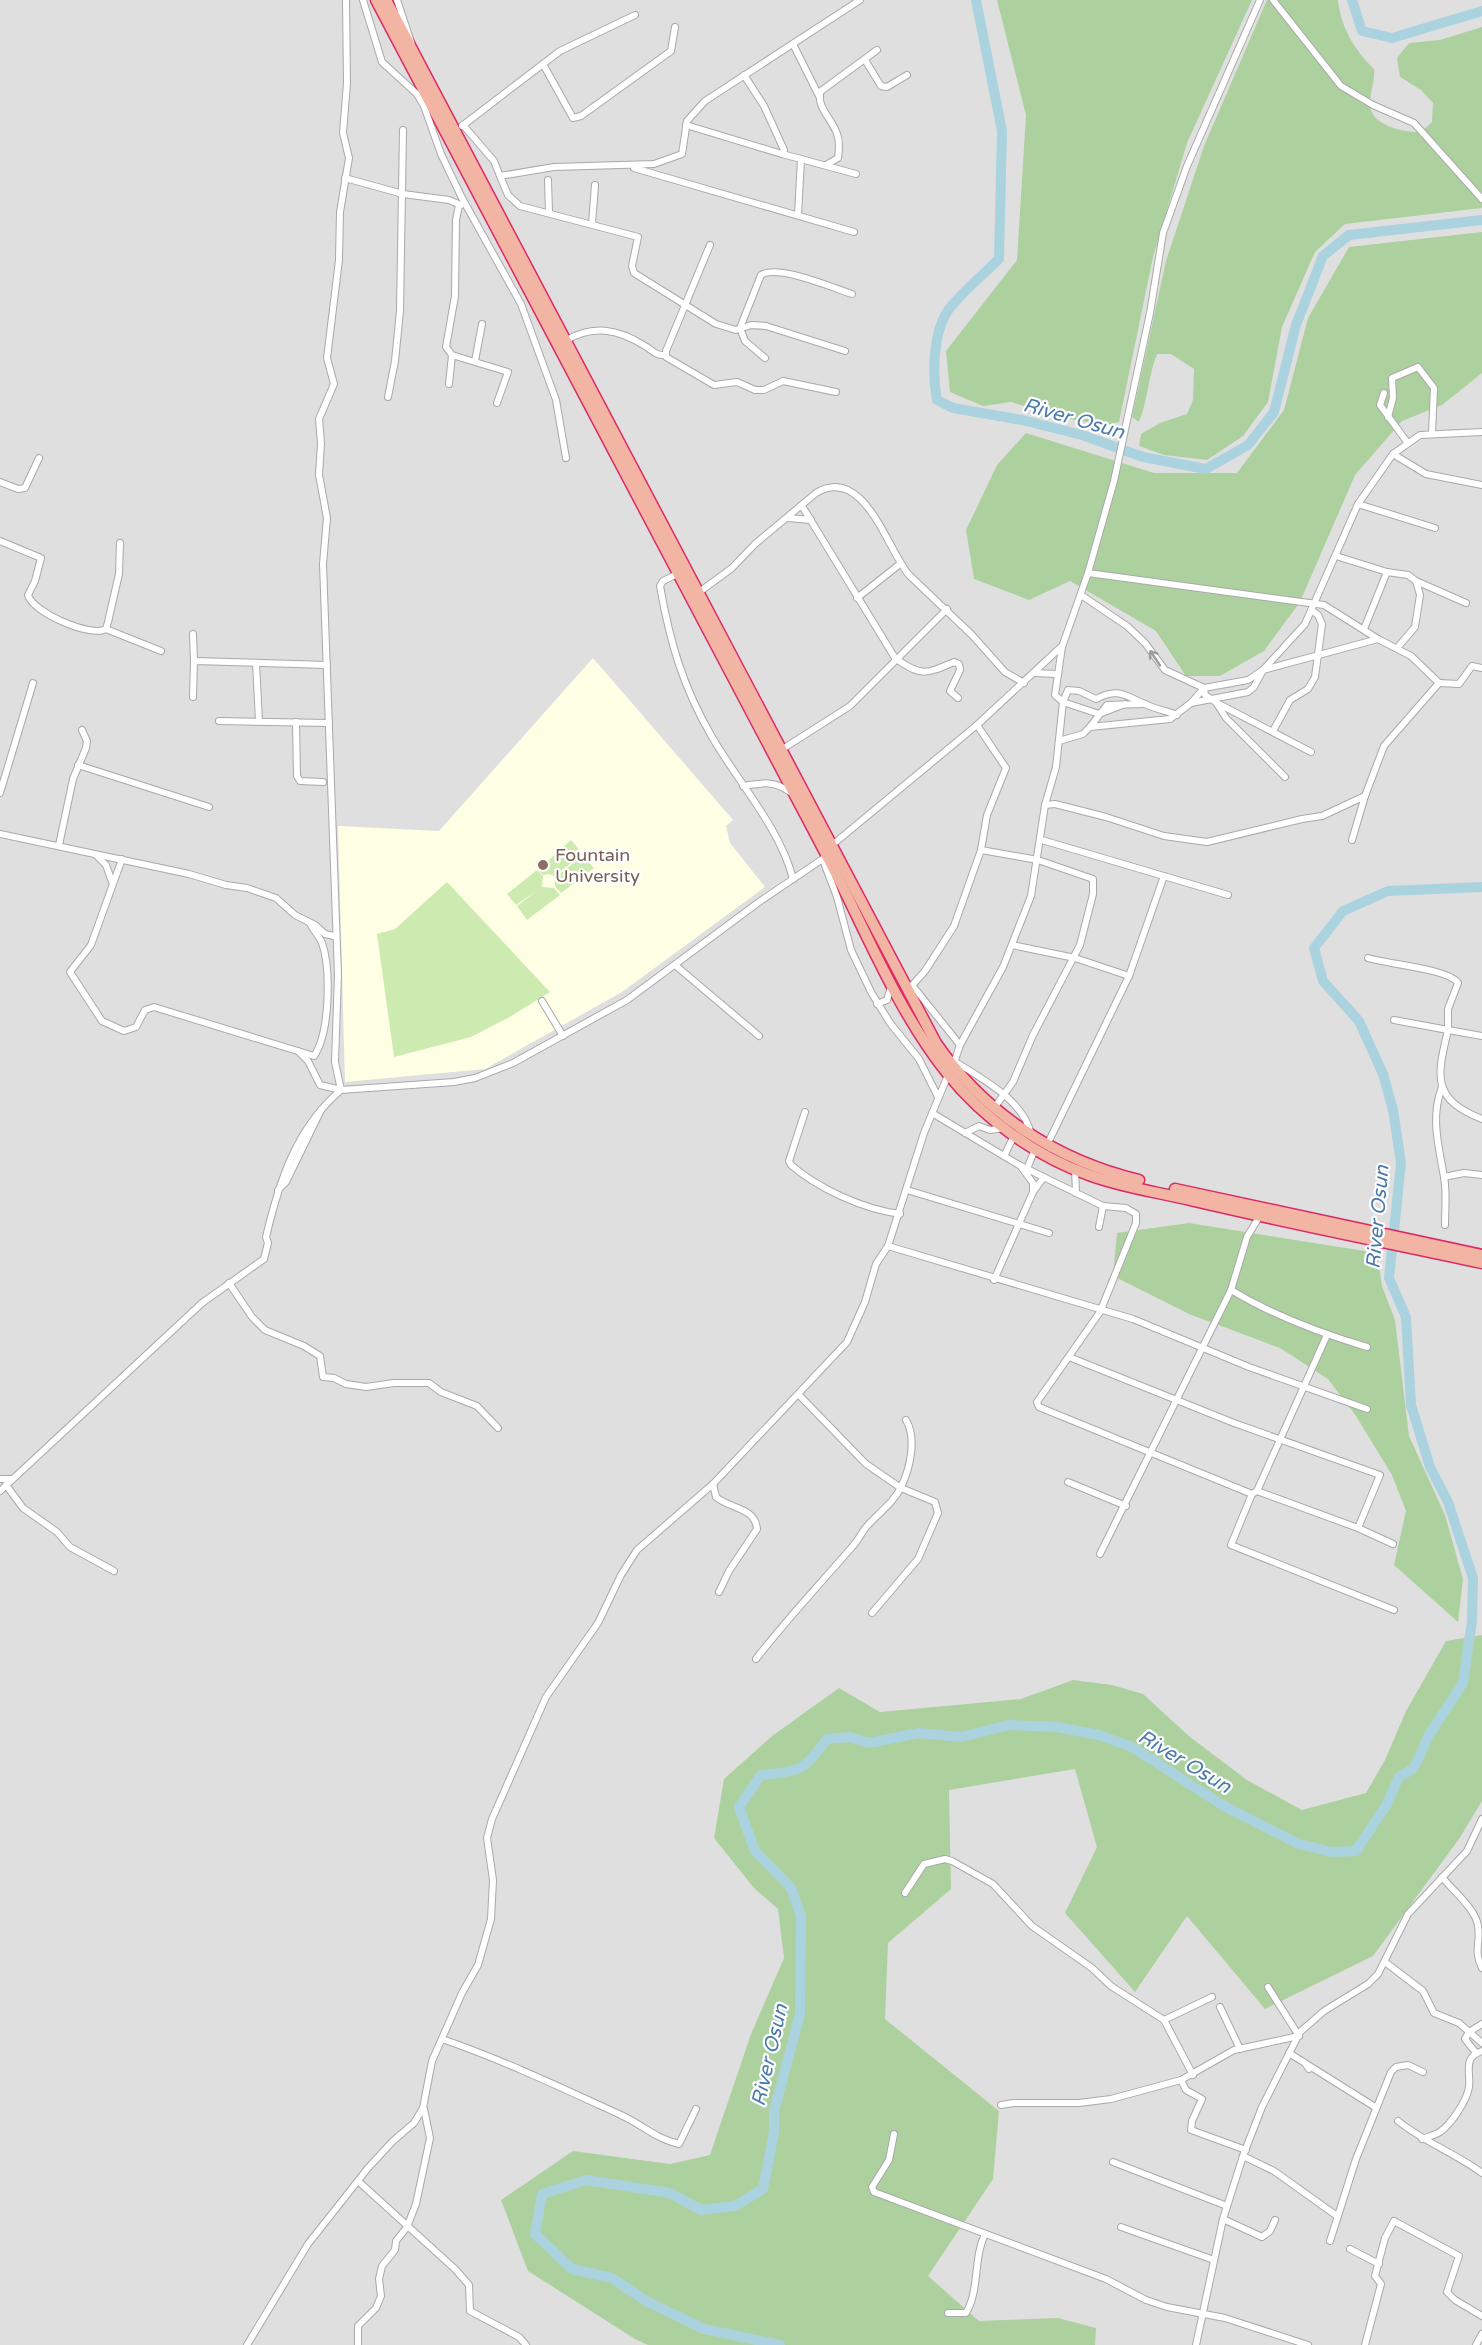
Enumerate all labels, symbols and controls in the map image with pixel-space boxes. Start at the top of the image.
water label: River Osun [1020,393,1128,445]
one-way arrow [1149,650,1161,666]
place label: Fountain University [555,844,640,887]
marker: Fountain University [536,858,550,872]
water label: River Osun [1362,1163,1395,1270]
water label: River Osun [1134,1725,1236,1799]
water label: River Osun [747,2001,794,2109]

